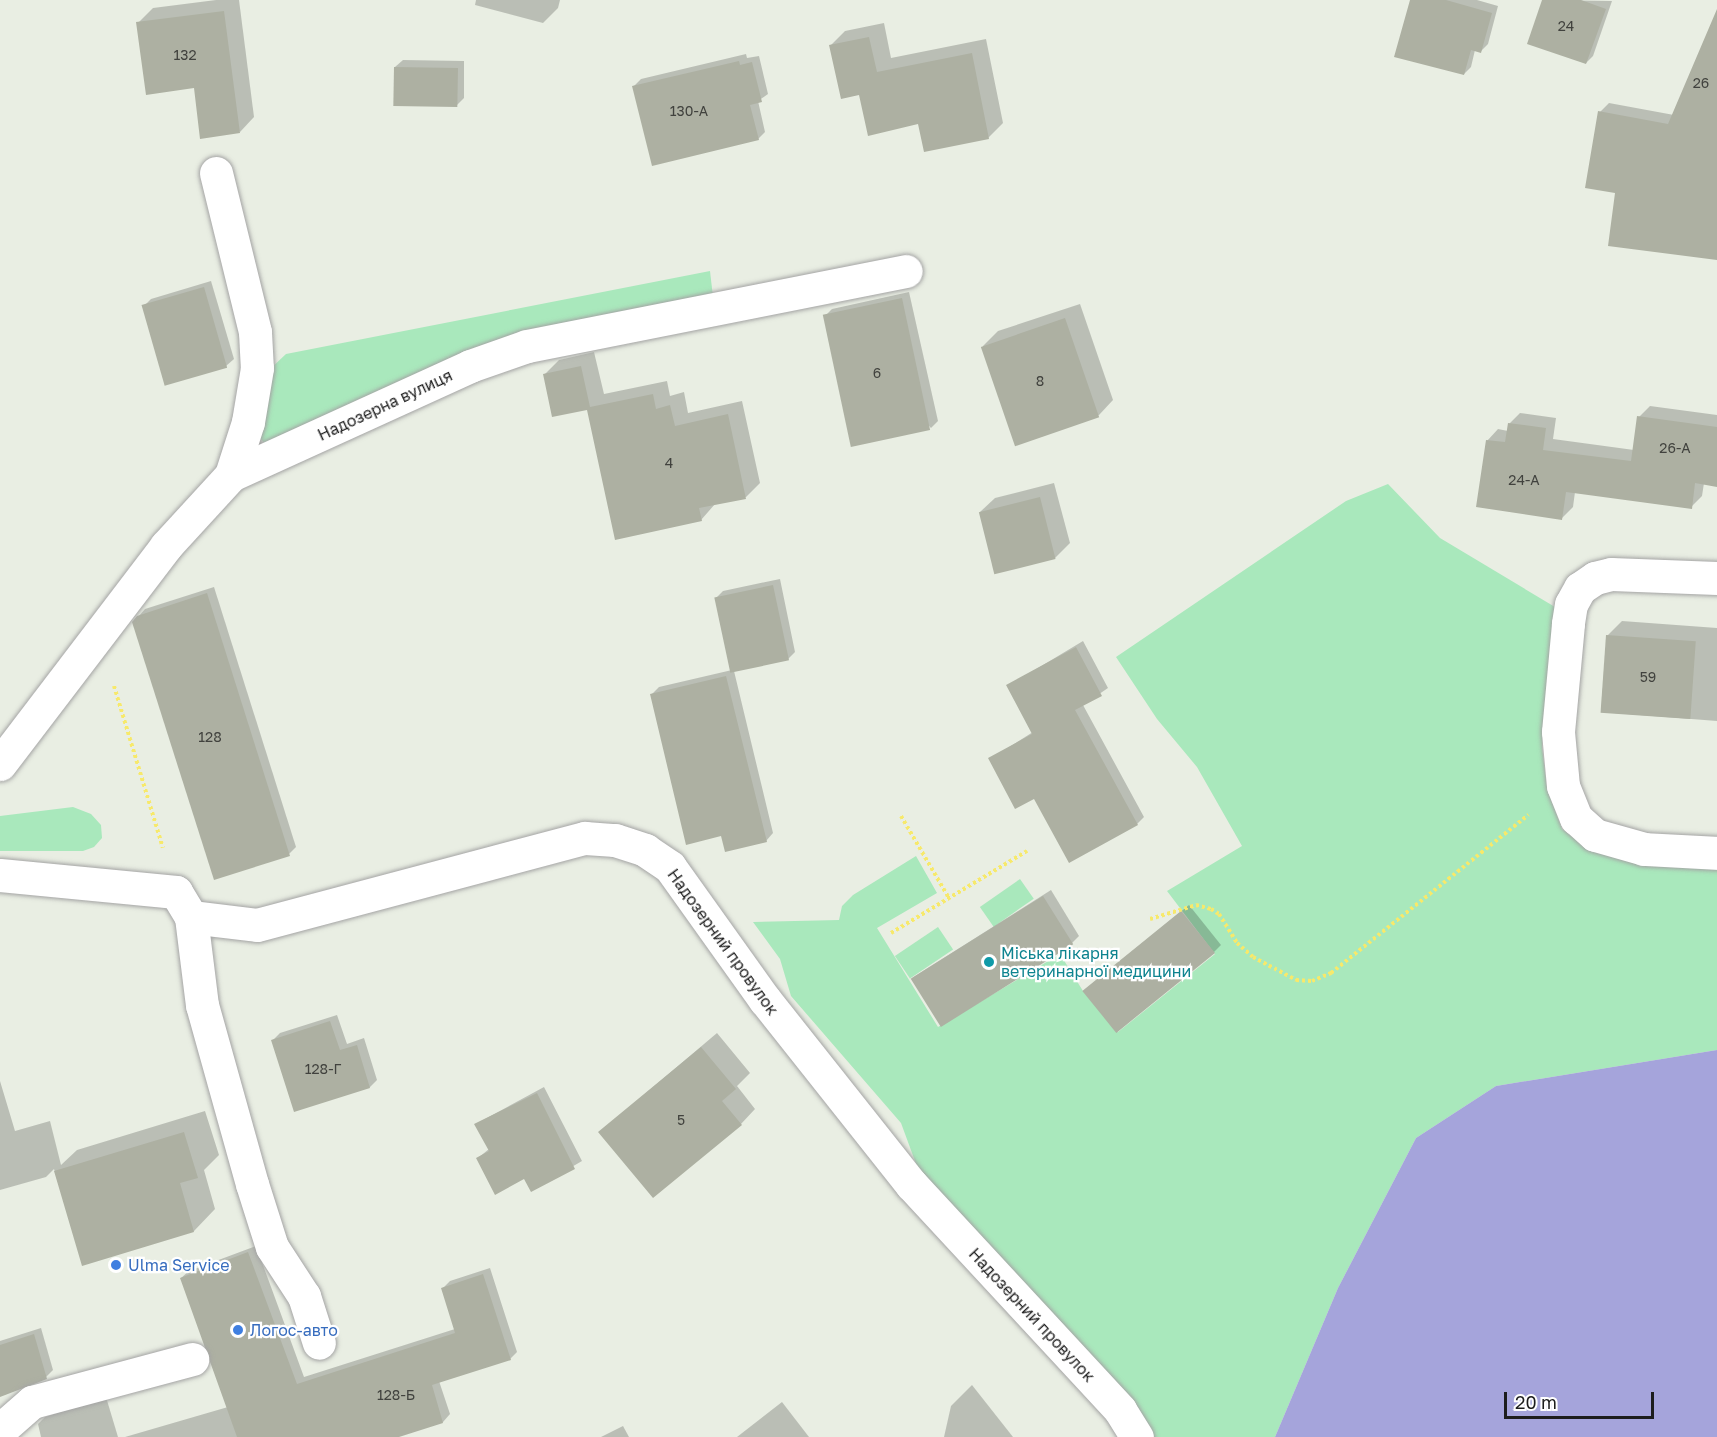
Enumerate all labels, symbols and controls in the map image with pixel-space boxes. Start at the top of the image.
house number: 24 [1558,18,1574,34]
house number: 132 [173,47,197,63]
house number: 26 [1693,75,1709,91]
house number: 130-А [670,103,708,119]
street label: Надозерна вулиця [315,365,455,445]
house number: 6 [873,365,881,381]
house number: 8 [1036,373,1044,389]
house number: 26-А [1659,440,1691,456]
house number: 4 [665,455,673,471]
house number: 24-А [1508,472,1540,488]
house number: 59 [1640,669,1656,685]
house number: 128 [198,729,222,745]
street label: Надозерний провулок [664,865,782,1019]
place label: Міська лікарня ветеринарної медицини [1001,943,1191,981]
marker: Міська лікарня ветеринарної медицини [982,955,996,969]
house number: 128-Г [305,1061,341,1077]
house number: 5 [677,1112,685,1128]
street label: Надозерний провулок [965,1244,1099,1386]
place label: Ulma Service [128,1255,229,1275]
marker: Ulma Service [109,1258,123,1272]
place label: Логос-авто [250,1320,338,1340]
marker: Логос-авто [231,1323,245,1337]
scale bar [1507,1380,1657,1418]
house number: 128-Б [377,1387,415,1403]
text: 20 m [1515,1391,1557,1413]

